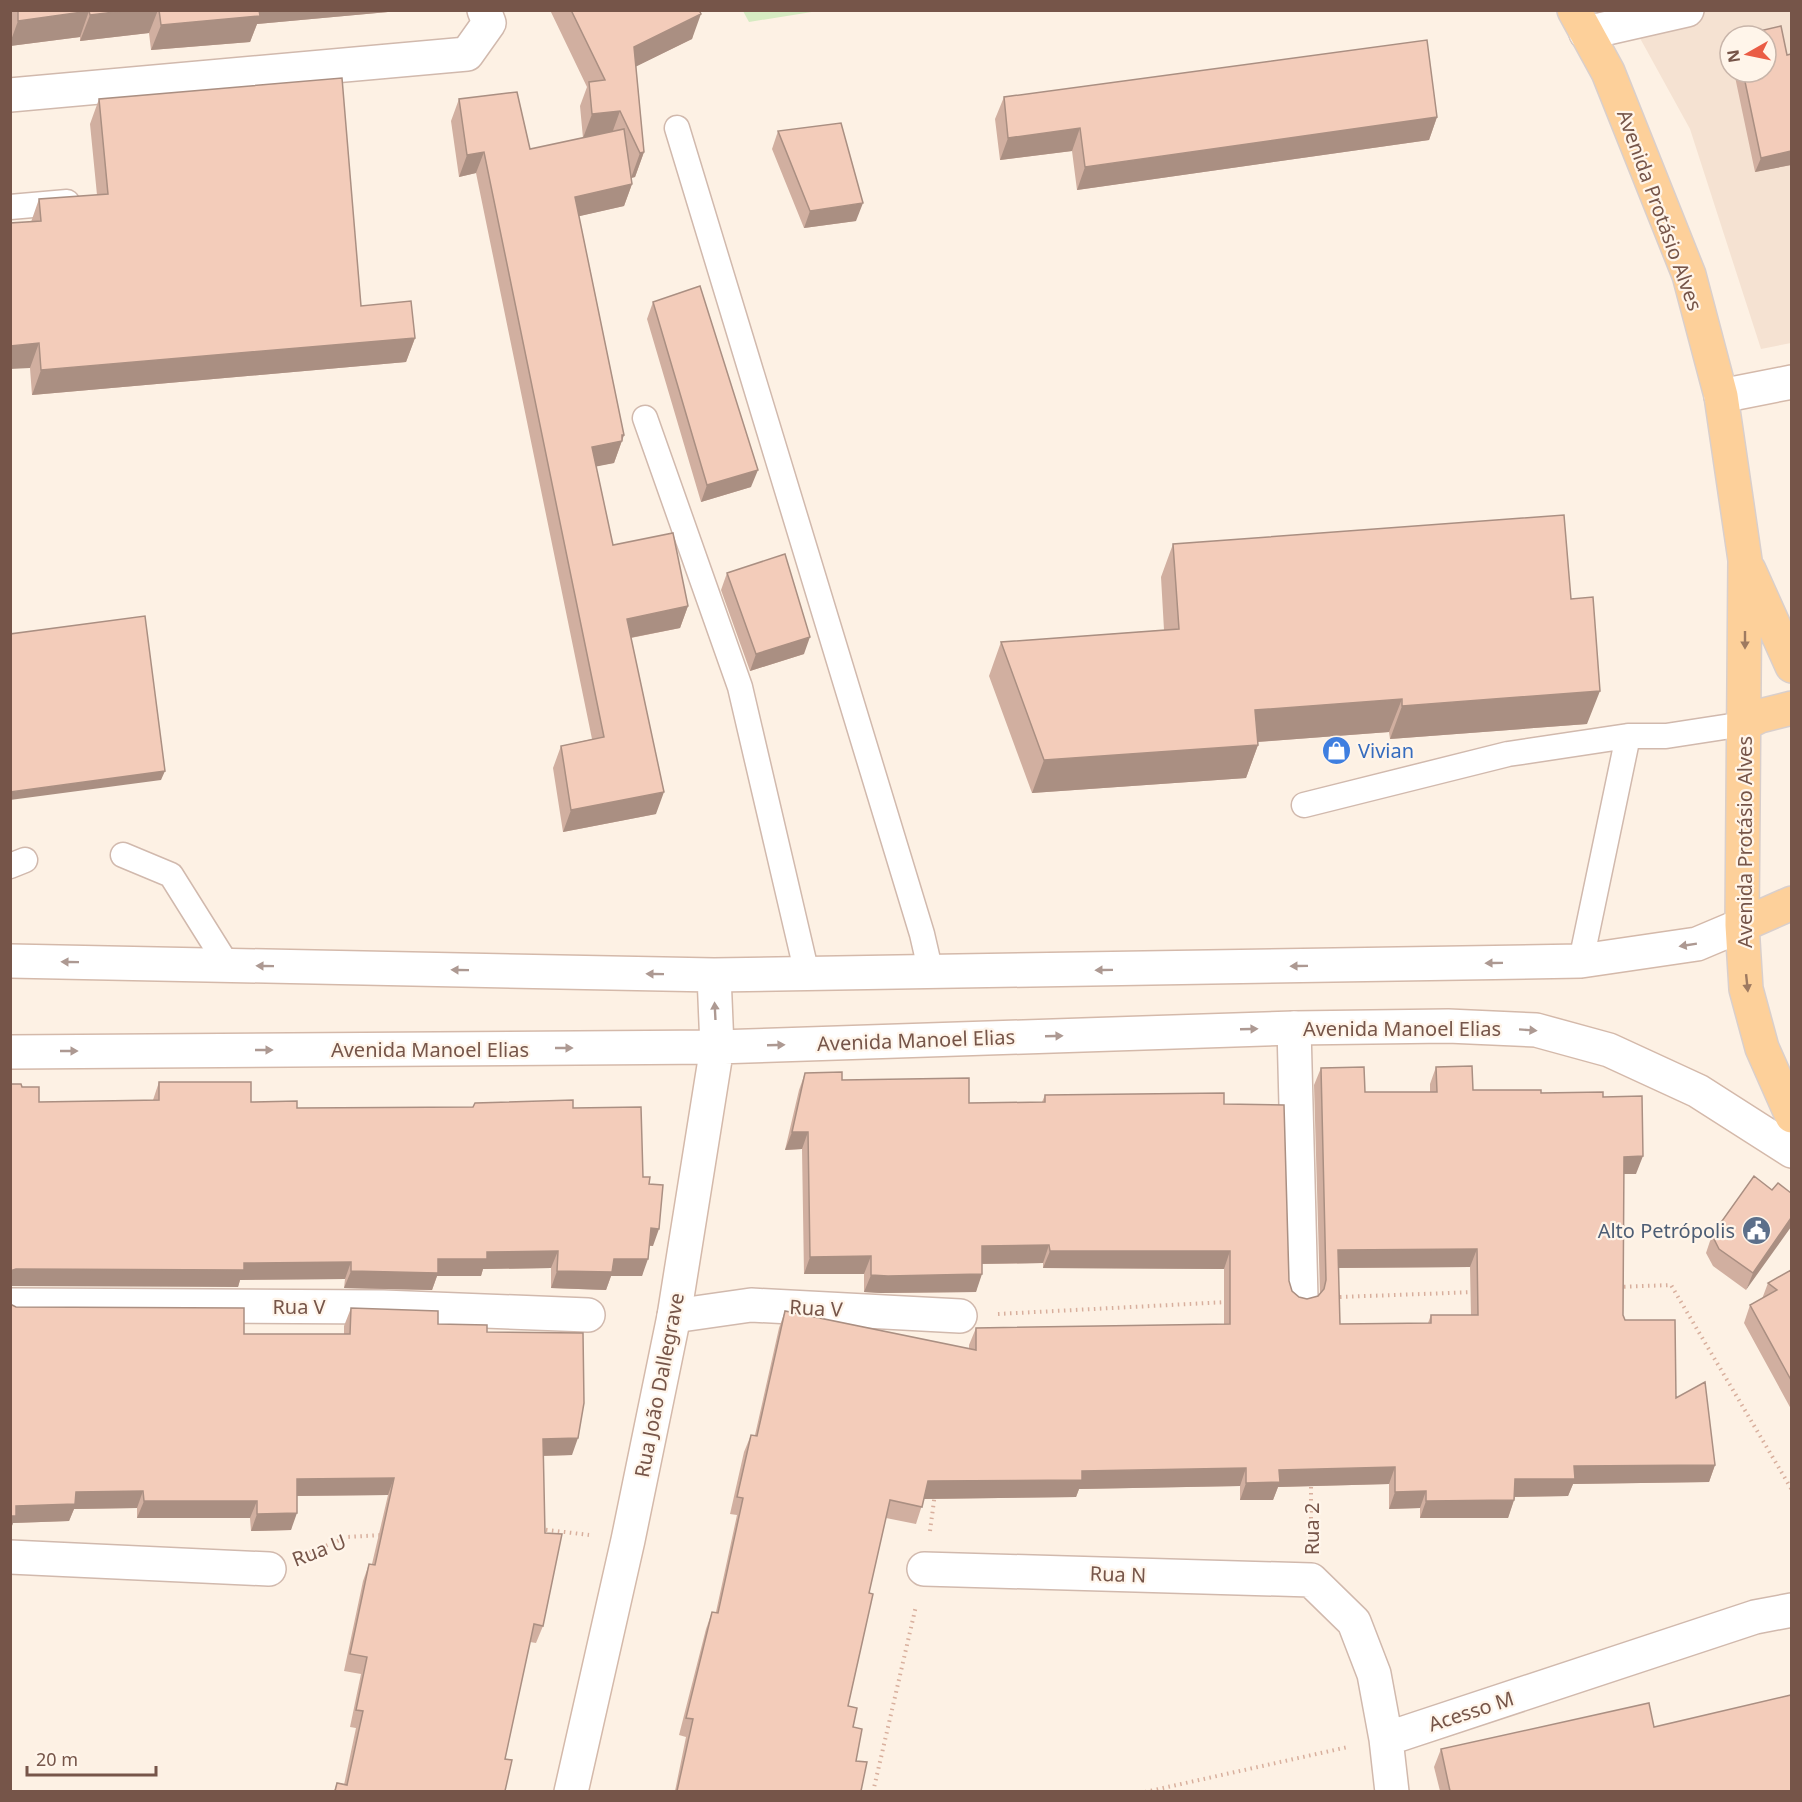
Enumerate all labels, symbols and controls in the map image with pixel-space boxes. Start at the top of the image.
north arrow [1718,24,1778,84]
text: N [1721,48,1745,64]
street label: Avenida Protásio Alves [1611,106,1709,314]
one-way arrow [1740,630,1750,649]
shop icon: Vivian [1321,734,1353,766]
street label: Avenida Protásio Alves [1731,736,1758,948]
place label: Vivian [1358,737,1414,764]
one-way arrow [1678,941,1697,950]
one-way arrow [61,958,80,967]
one-way arrow [1484,958,1503,968]
one-way arrow [256,962,275,971]
one-way arrow [1289,962,1308,971]
one-way arrow [451,965,470,975]
one-way arrow [1094,965,1113,975]
one-way arrow [646,969,665,979]
one-way arrow [1742,974,1751,993]
one-way arrow [711,1002,720,1021]
street label: Avenida Manoel Elias [1303,1015,1501,1042]
street label: Avenida Manoel Elias [817,1023,1015,1057]
one-way arrow [1240,1024,1259,1034]
one-way arrow [1519,1025,1538,1035]
one-way arrow [1045,1031,1064,1040]
street label: Avenida Manoel Elias [331,1036,529,1063]
one-way arrow [766,1041,785,1050]
one-way arrow [554,1043,573,1053]
one-way arrow [254,1045,273,1055]
one-way arrow [59,1047,78,1056]
public building icon: Alto Petrópolis [1740,1214,1772,1246]
place label: Alto Petrópolis [1598,1217,1735,1244]
street label: Rua João Dallegrave [628,1290,690,1480]
street label: Rua V [272,1293,326,1320]
street label: Rua V [789,1293,843,1323]
street label: Rua 2 [1298,1503,1325,1555]
street label: Rua U [288,1527,350,1573]
street label: Rua N [1089,1560,1147,1588]
street label: Acesso M [1425,1685,1517,1737]
scale bar [27,1739,156,1777]
text: 20 m [36,1747,78,1771]

